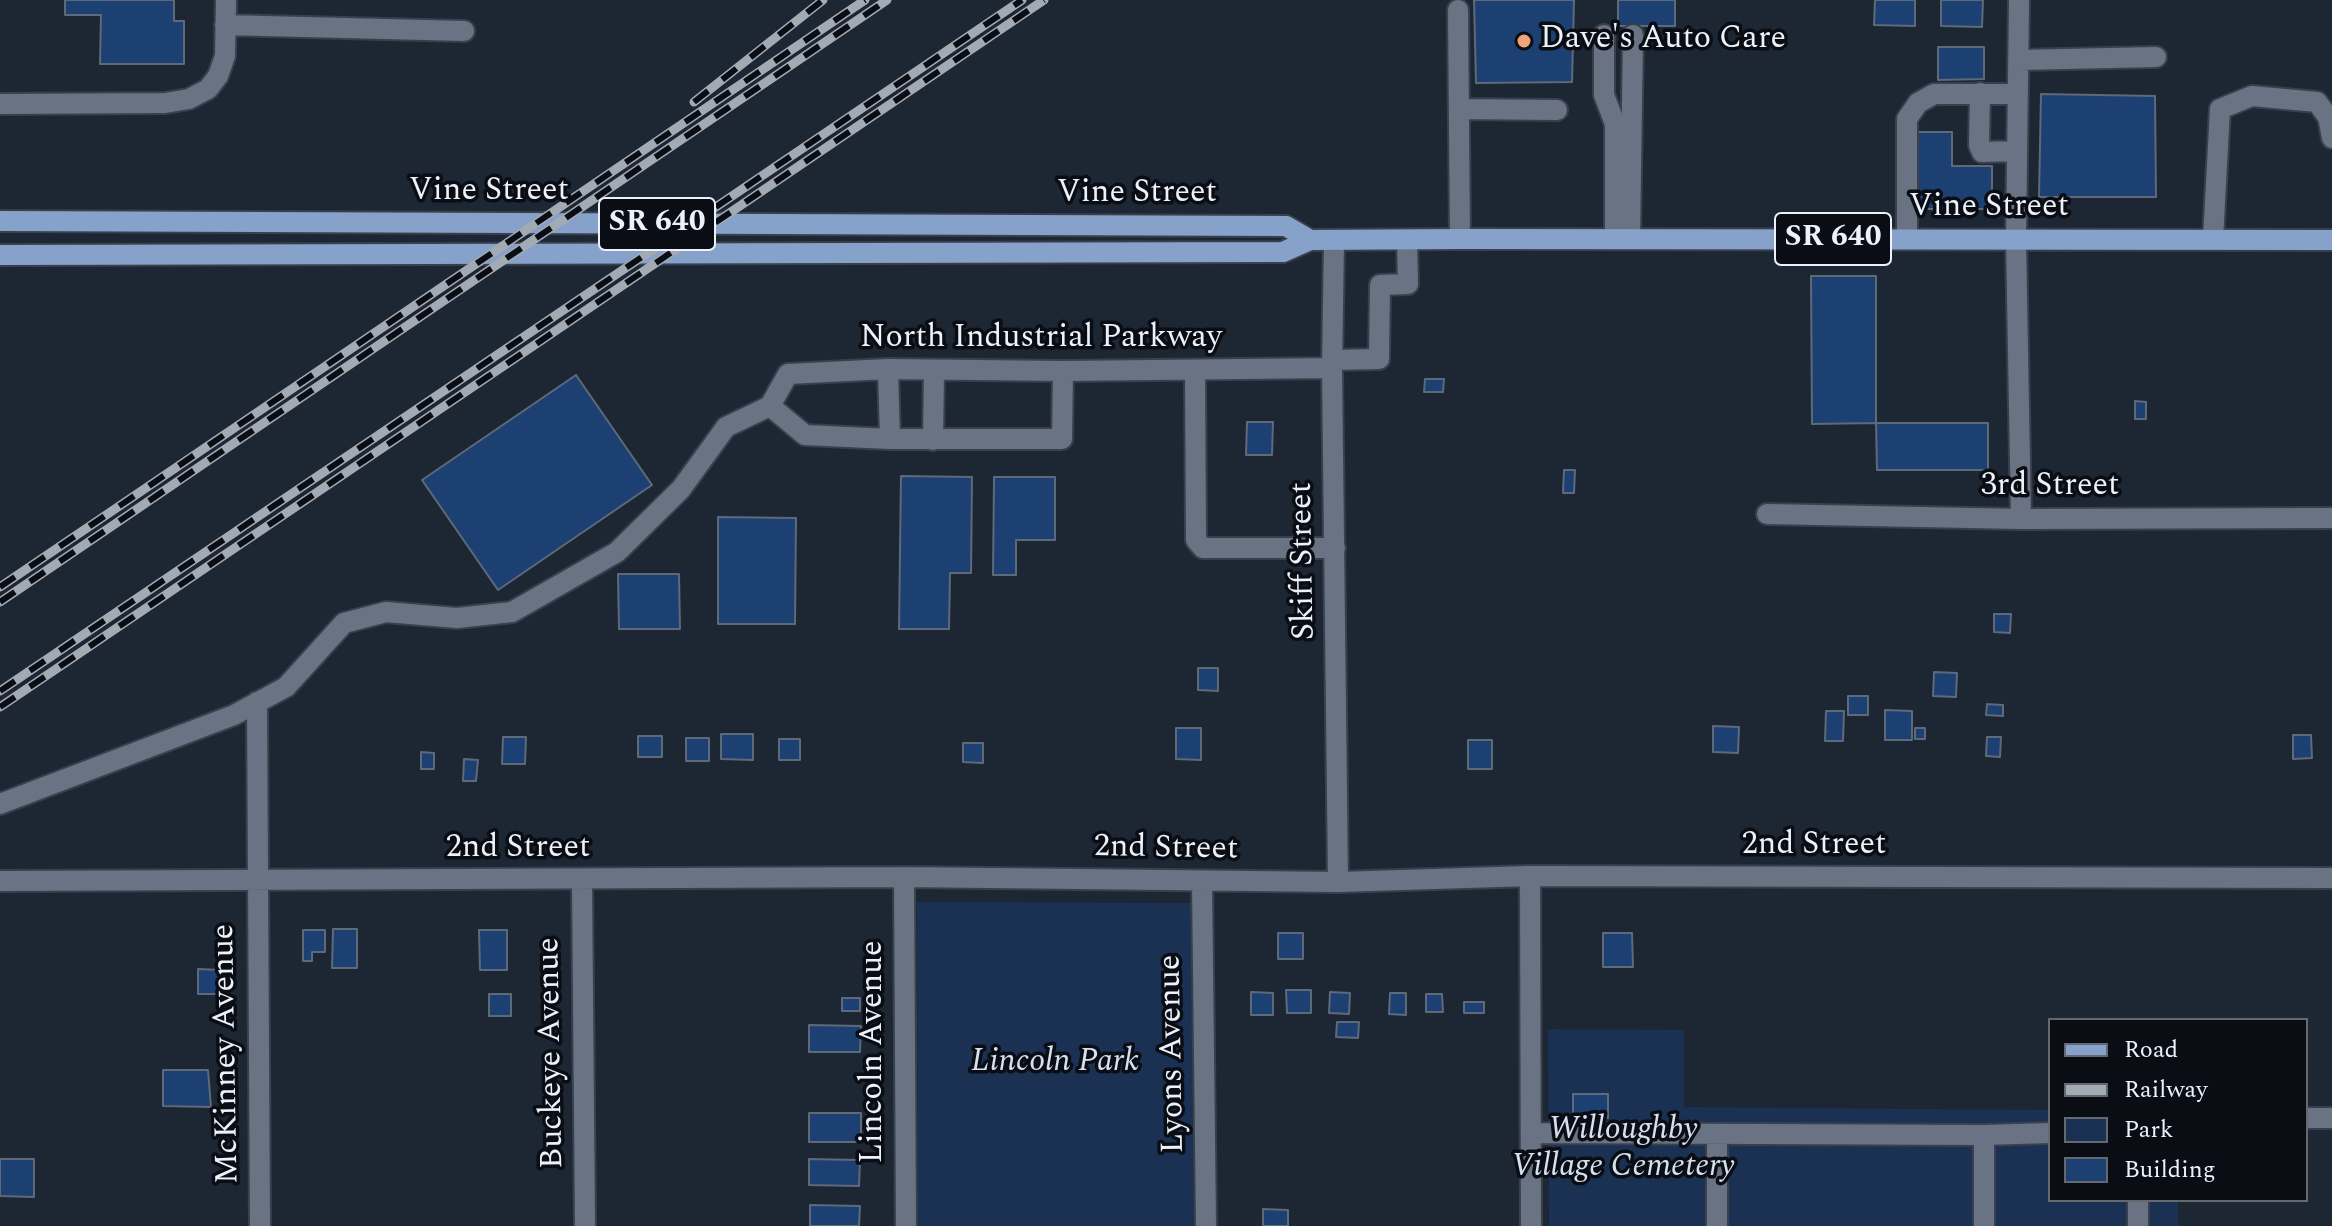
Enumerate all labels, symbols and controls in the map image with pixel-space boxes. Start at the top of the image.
place label: Dave's Auto Care [1540,22,1786,60]
marker: Dave's Auto Care [1515,32,1533,50]
street label: Vine Street [409,174,569,212]
street label: Vine Street [1057,176,1217,214]
street label: Vine Street [1909,190,2069,228]
road number: SR 640 [599,198,715,250]
road number: SR 640 [1775,213,1891,265]
street label: North Industrial Parkway [860,321,1222,359]
street label: 3rd Street [1981,469,2119,507]
street label: Skiff Street [1284,482,1326,640]
street label: 2nd Street [1742,828,1886,866]
street label: 2nd Street [1093,830,1239,870]
street label: 2nd Street [446,831,590,869]
street label: McKinney Avenue [207,923,249,1185]
street label: Buckeye Avenue [532,937,574,1169]
street label: Lincoln Avenue [856,940,894,1164]
street label: Lyons Avenue [1153,954,1195,1154]
legend [2048,1018,2308,1202]
text: Road [2124,1032,2178,1068]
park label: Lincoln Park [971,1045,1139,1083]
text: Railway [2124,1072,2208,1108]
text: Park [2124,1112,2174,1148]
park label: Willoughby Village Cemetery [1511,1113,1735,1188]
text: Building [2124,1152,2216,1188]

